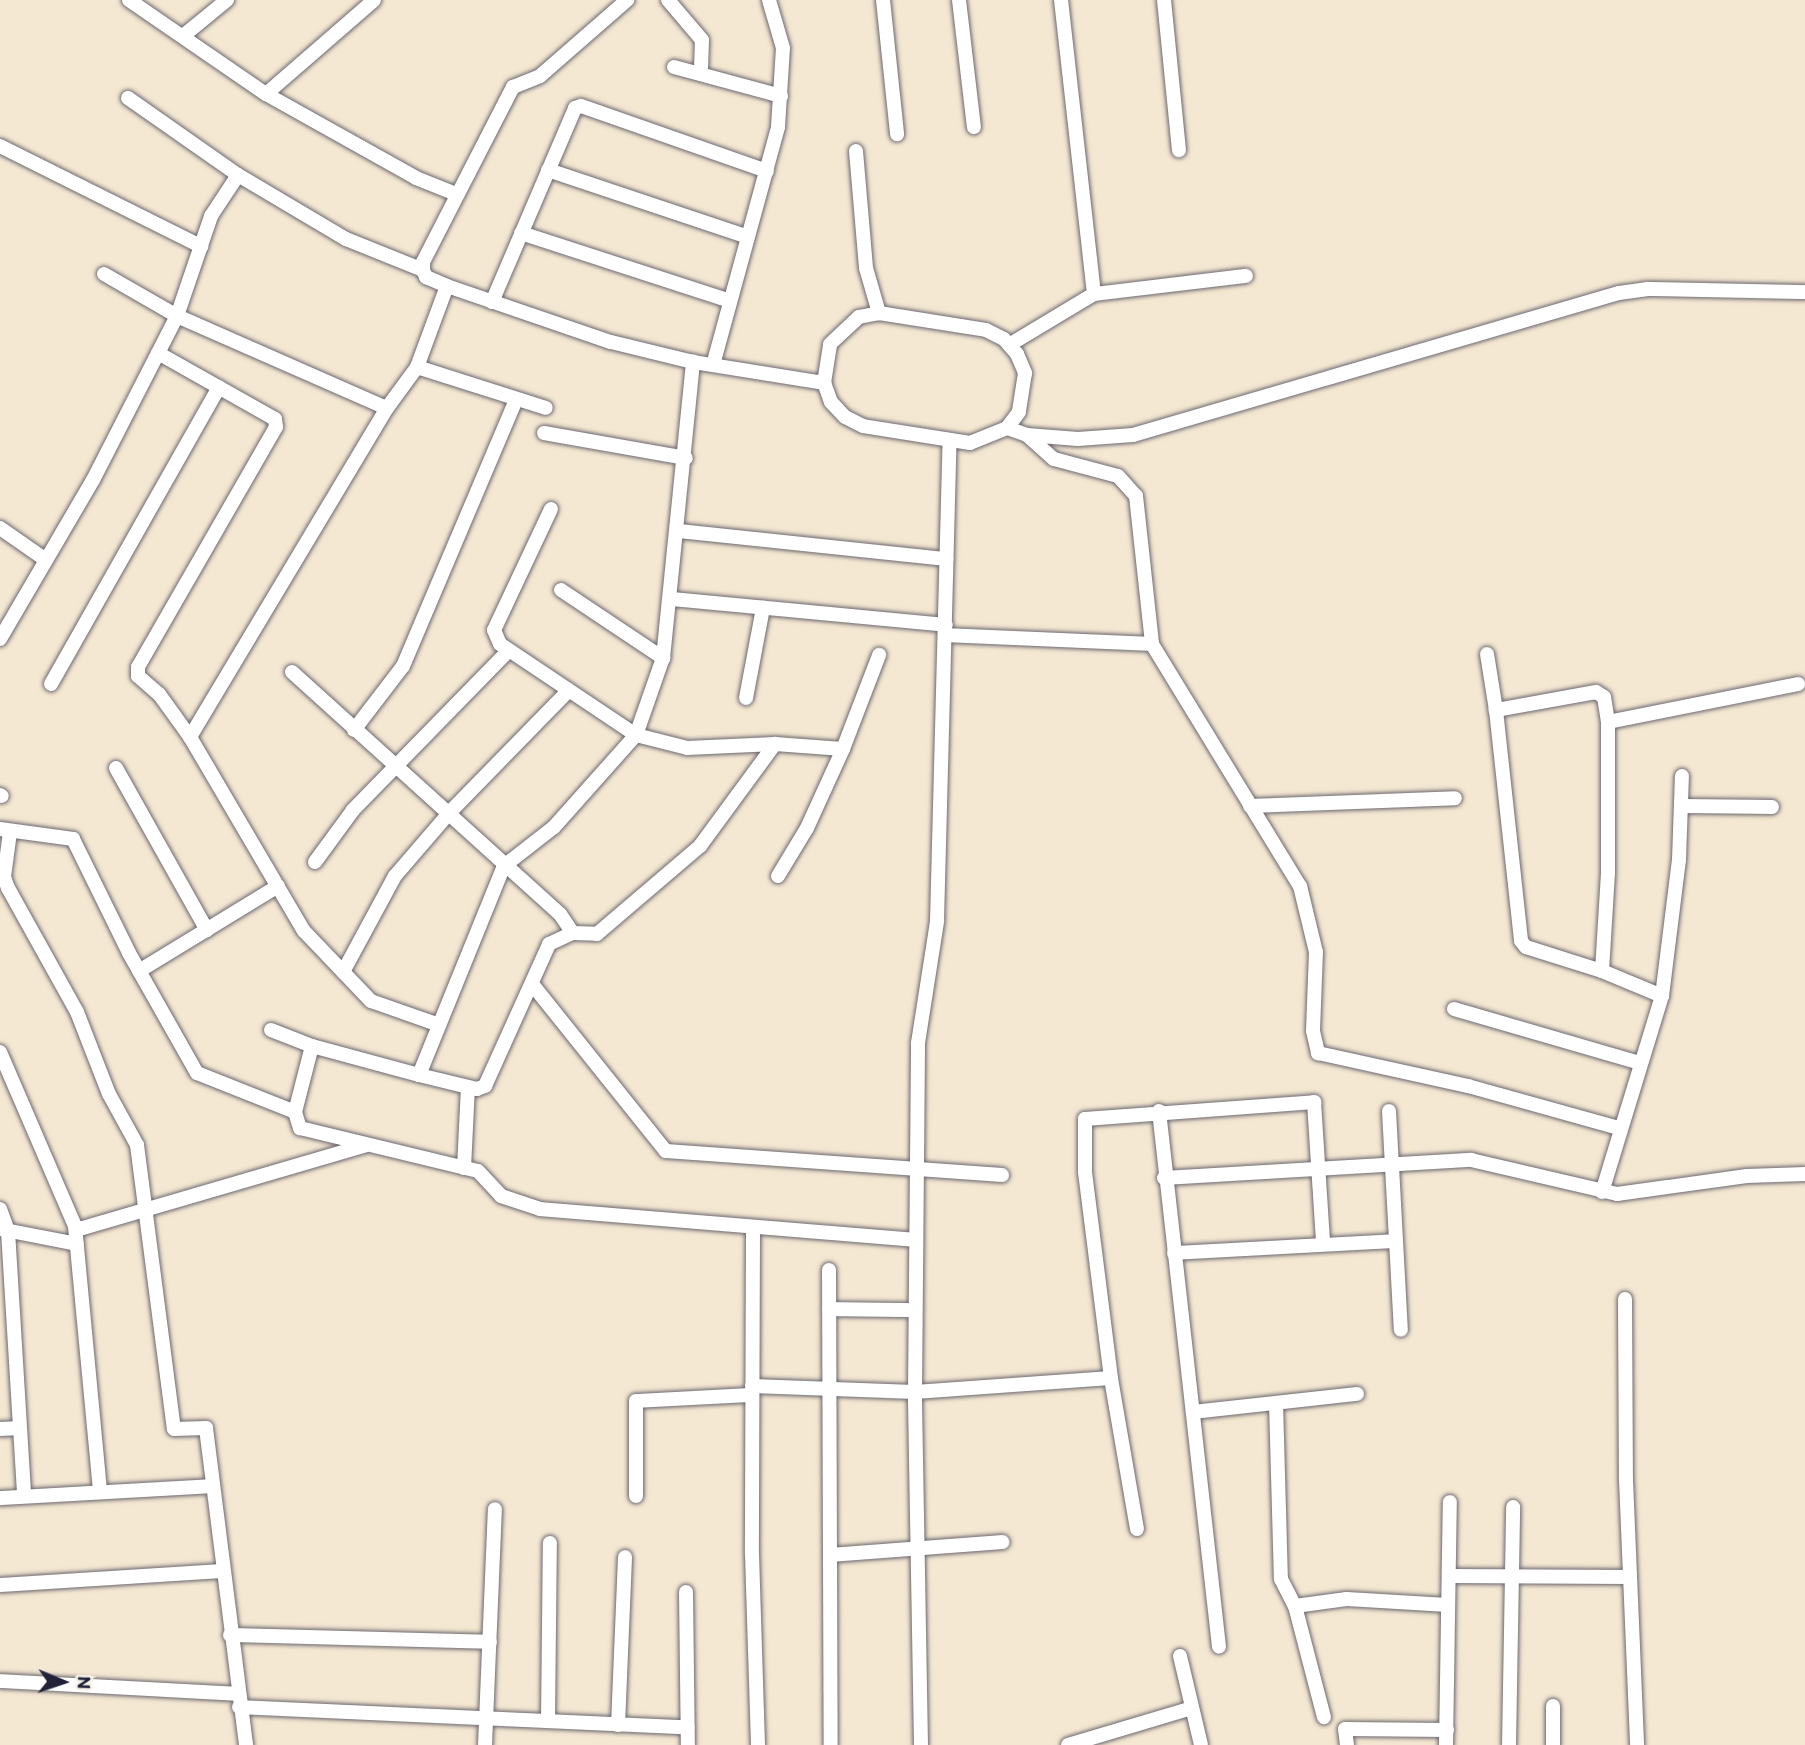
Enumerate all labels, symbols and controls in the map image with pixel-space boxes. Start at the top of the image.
north arrow [28,1647,98,1717]
text: N [73,1676,96,1690]

